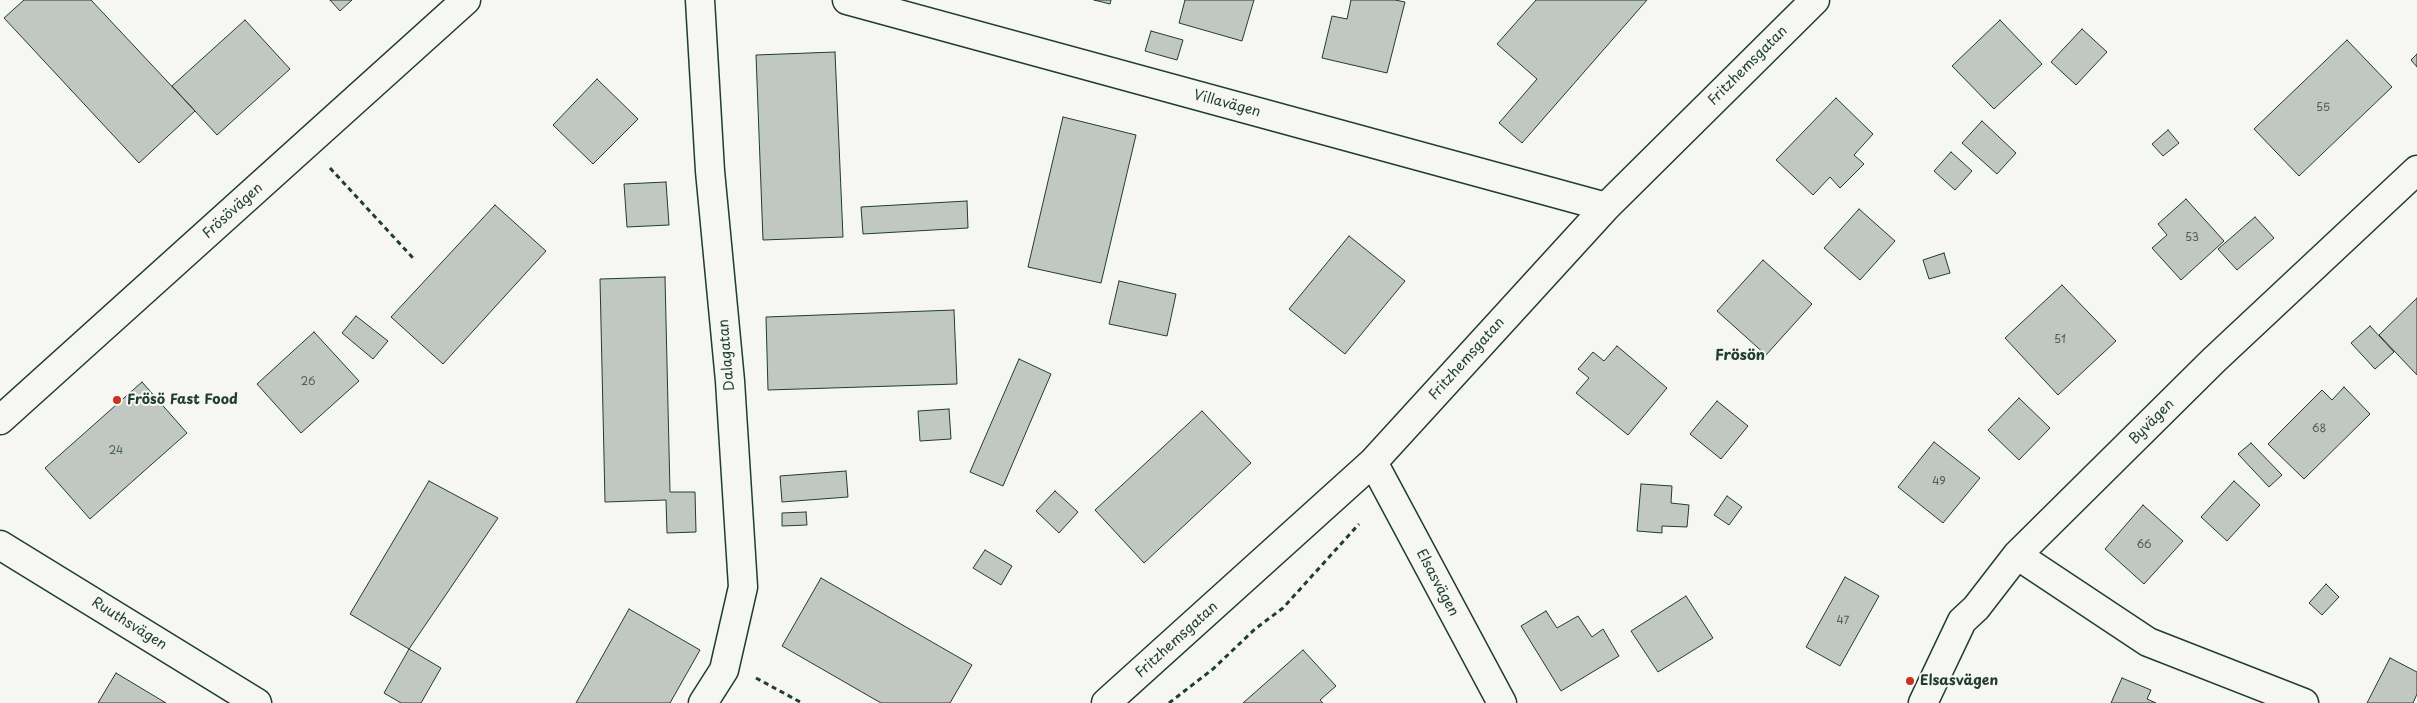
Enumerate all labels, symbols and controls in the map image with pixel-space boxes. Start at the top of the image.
street label: Fritzhemsgatan [1705,23,1791,109]
street label: Villavägen [1192,87,1262,121]
house number: 55 [2316,101,2330,115]
street label: Frösövägen [200,180,266,242]
house number: 53 [2185,231,2199,245]
street label: Fritzhemsgatan [1426,314,1508,404]
street label: Dalagatan [716,319,738,391]
house number: 51 [2054,333,2066,347]
district label: Frösön [1715,347,1765,365]
house number: 26 [300,375,316,389]
place label: Frösö Fast Food [127,392,238,408]
marker: Frösö Fast Food [111,394,123,406]
street label: Byvägen [2126,396,2178,448]
house number: 68 [2312,422,2326,436]
house number: 24 [109,444,123,458]
house number: 49 [1932,475,1946,489]
house number: 66 [2136,538,2152,552]
street label: Elsasvägen [1412,547,1462,619]
street label: Ruuthsvägen [88,594,170,654]
street label: Fritzhemsgatan [1132,599,1222,681]
house number: 47 [1837,614,1849,628]
place label: Elsasvägen [1920,673,1998,689]
marker: Elsasvägen [1904,675,1916,687]

